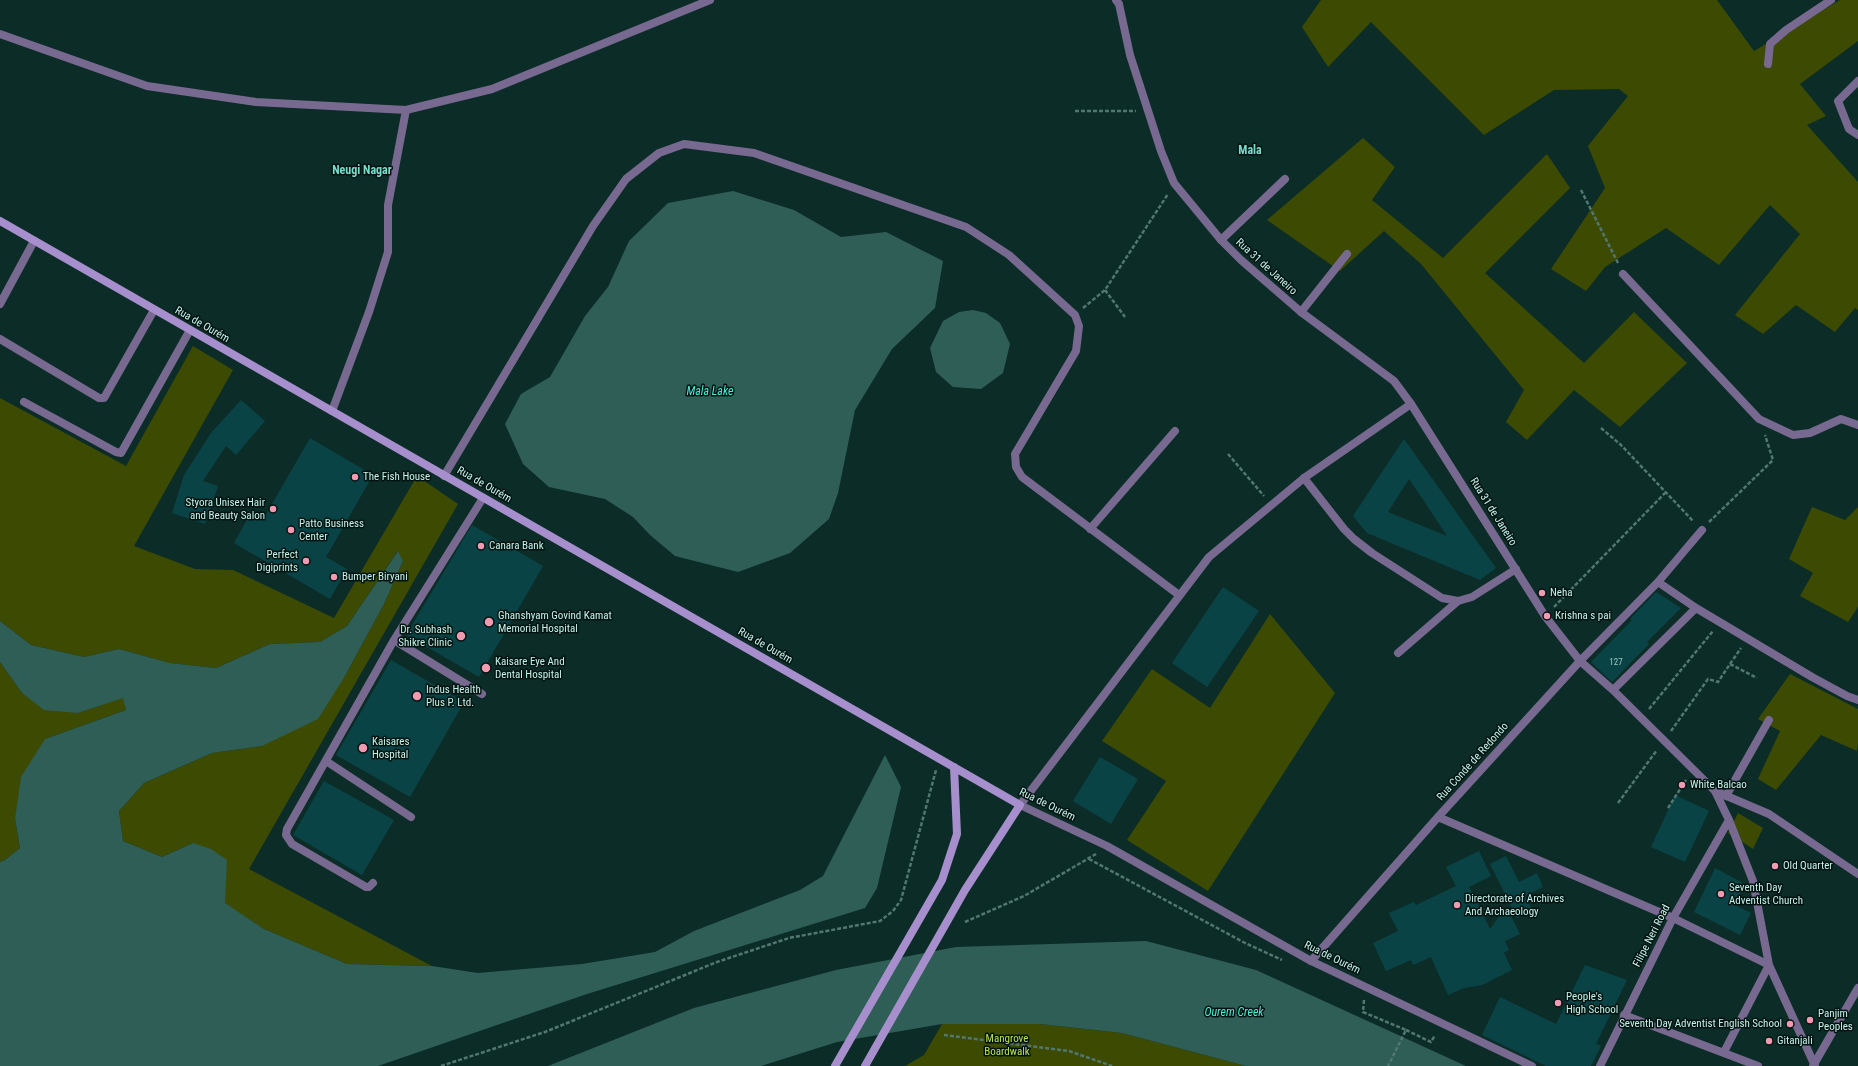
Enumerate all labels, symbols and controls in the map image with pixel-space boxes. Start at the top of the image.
district label: Mala [1238,144,1262,158]
district label: Neugi Nagar [332,164,392,178]
street label: Rua 31 de Janeiro [1233,236,1299,298]
street label: Rua de Ourém [172,304,232,346]
water label: Mala Lake [686,385,734,399]
street label: Rua de Ourém [454,464,514,506]
place label: The Fish House [363,470,430,484]
marker: The Fish House [350,472,360,482]
street label: Rua 31 de Janeiro [1467,475,1519,549]
place label: Styora Unisex Hair and Beauty Salon [186,496,265,522]
marker: Styora Unisex Hair and Beauty Salon [268,504,278,514]
place label: Patto Business Center [299,517,364,543]
marker: Patto Business Center [286,525,296,535]
place label: Canara Bank [489,539,544,553]
marker: Canara Bank [476,541,486,551]
place label: Perfect Digiprints [256,548,298,574]
marker: Perfect Digiprints [301,556,311,566]
place label: Bumper Biryani [342,570,408,584]
marker: Bumper Biryani [329,572,339,582]
place label: Neha [1550,586,1573,600]
marker: Neha [1537,588,1547,598]
place label: Ghanshyam Govind Kamat Memorial Hospital [498,609,612,635]
place label: Krishna s pai [1555,609,1611,623]
marker: Krishna s pai [1542,611,1552,621]
marker: Ghanshyam Govind Kamat Memorial Hospital [483,616,495,628]
place label: Dr. Subhash Shikre Clinic [398,623,452,649]
street label: Rua de Ourém [735,625,795,667]
marker: Dr. Subhash Shikre Clinic [455,630,467,642]
place label: Kaisare Eye And Dental Hospital [495,655,565,681]
house number: 127 [1609,658,1623,668]
marker: Kaisare Eye And Dental Hospital [480,662,492,674]
place label: Indus Health Plus P. Ltd. [426,683,481,709]
marker: Indus Health Plus P. Ltd. [411,690,423,702]
street label: Rua Conde de Redondo [1434,720,1512,804]
place label: Kaisares Hospital [372,735,410,761]
marker: Kaisares Hospital [357,742,369,754]
place label: White Balcao [1690,778,1747,792]
marker: White Balcao [1677,780,1687,790]
street label: Rua de Ourém [1017,786,1077,824]
place label: Old Quarter [1783,859,1833,873]
marker: Old Quarter [1770,861,1780,871]
place label: Seventh Day Adventist Church [1729,881,1803,907]
marker: Seventh Day Adventist Church [1716,889,1726,899]
place label: Directorate of Archives And Archaeology [1465,892,1564,918]
marker: Directorate of Archives And Archaeology [1452,900,1462,910]
street label: Filipe Neri Road [1631,903,1673,969]
street label: Rua de Ourém [1302,939,1362,977]
place label: People's High School [1566,990,1618,1016]
marker: People's High School [1553,998,1563,1008]
water label: Ourem Creek [1204,1006,1264,1020]
place label: Panjim Peoples [1818,1007,1853,1033]
marker: Panjim Peoples [1805,1015,1815,1025]
place label: Seventh Day Adventist English School [1619,1017,1782,1031]
marker: Seventh Day Adventist English School [1785,1019,1795,1029]
park label: Mangrove Boardwalk [984,1032,1030,1058]
place label: Gitanjali [1777,1034,1813,1048]
marker: Gitanjali [1764,1036,1774,1046]

